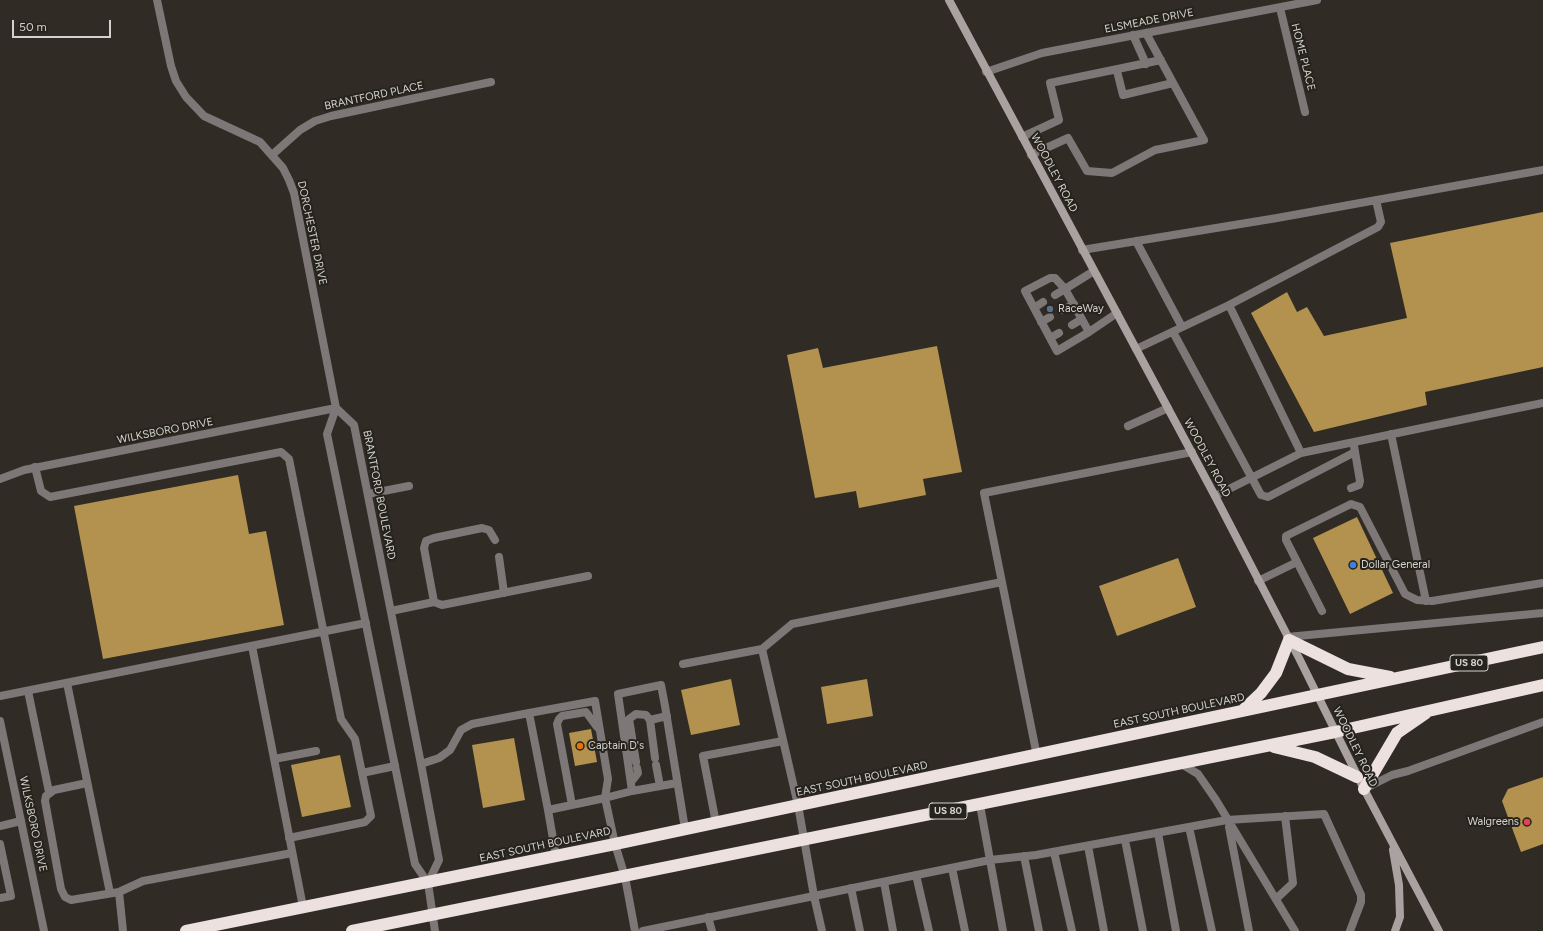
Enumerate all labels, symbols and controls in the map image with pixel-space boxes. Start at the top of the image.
street label: ELSMEADE DRIVE [1103,6,1195,36]
scale bar [14,12,113,38]
text: 50 m [19,20,47,34]
street label: HOME PLACE [1288,22,1318,92]
street label: BRANTFORD PLACE [323,79,425,113]
street label: WOODLEY ROAD [1028,131,1080,215]
street label: DORCHESTER DRIVE [295,180,329,286]
place label: RaceWay [1058,302,1104,316]
marker: RaceWay [1045,304,1055,314]
street label: WILKSBORO DRIVE [116,415,214,447]
street label: WOODLEY ROAD [1181,416,1233,500]
street label: BRANTFORD BOULEVARD [360,429,398,561]
place label: Dollar General [1361,558,1430,572]
marker: Dollar General [1348,560,1358,570]
road number: US 80 [1450,655,1488,671]
street label: EAST SOUTH BOULEVARD [1112,691,1246,731]
street label: WOODLEY ROAD [1330,705,1380,789]
place label: Captain D's [588,739,644,753]
marker: Captain D's [575,741,585,751]
street label: EAST SOUTH BOULEVARD [795,759,929,799]
street label: WILKSBORO DRIVE [16,775,50,873]
road number: US 80 [929,803,967,819]
place label: Walgreens [1467,815,1519,829]
marker: Walgreens [1522,817,1532,827]
street label: EAST SOUTH BOULEVARD [478,825,612,865]

